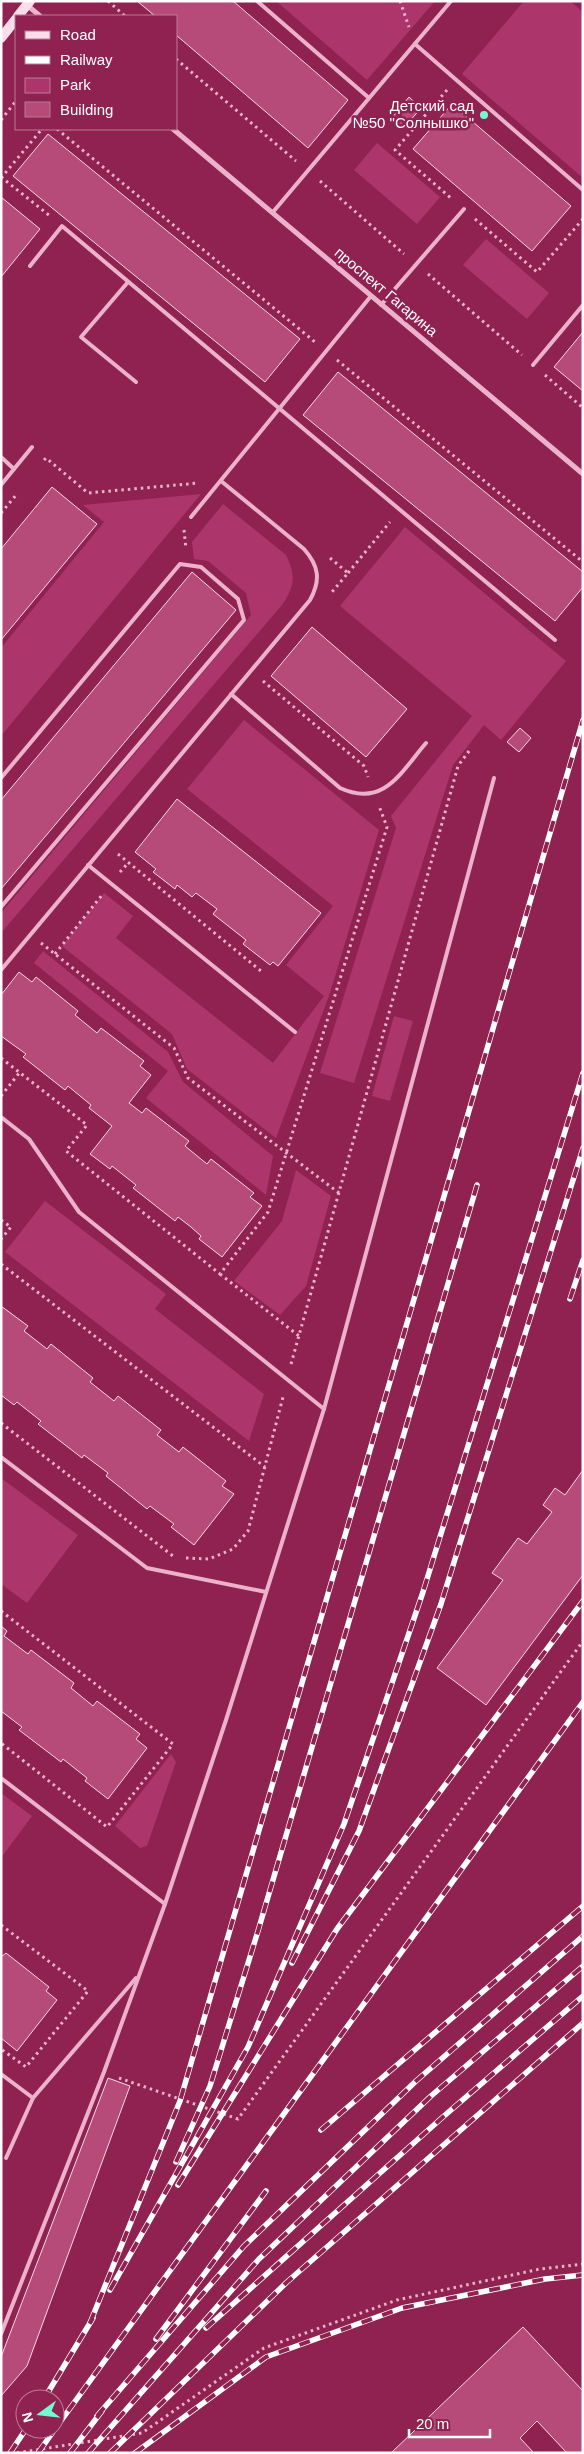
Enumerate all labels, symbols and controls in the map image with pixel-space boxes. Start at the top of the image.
legend [15,15,178,130]
text: Road [60,26,96,43]
text: Railway [60,51,113,68]
text: Park [60,76,91,93]
place label: Детский сад №50 "Солнышко" [353,97,474,131]
text: Building [60,101,113,118]
marker: Детский сад №50 "Солнышко" [478,109,490,121]
street label: проспект Гагарина [331,244,442,340]
north arrow [15,2389,65,2439]
scale bar [409,2406,490,2438]
text: N [18,2410,36,2424]
text: 20 m [416,2415,449,2432]

